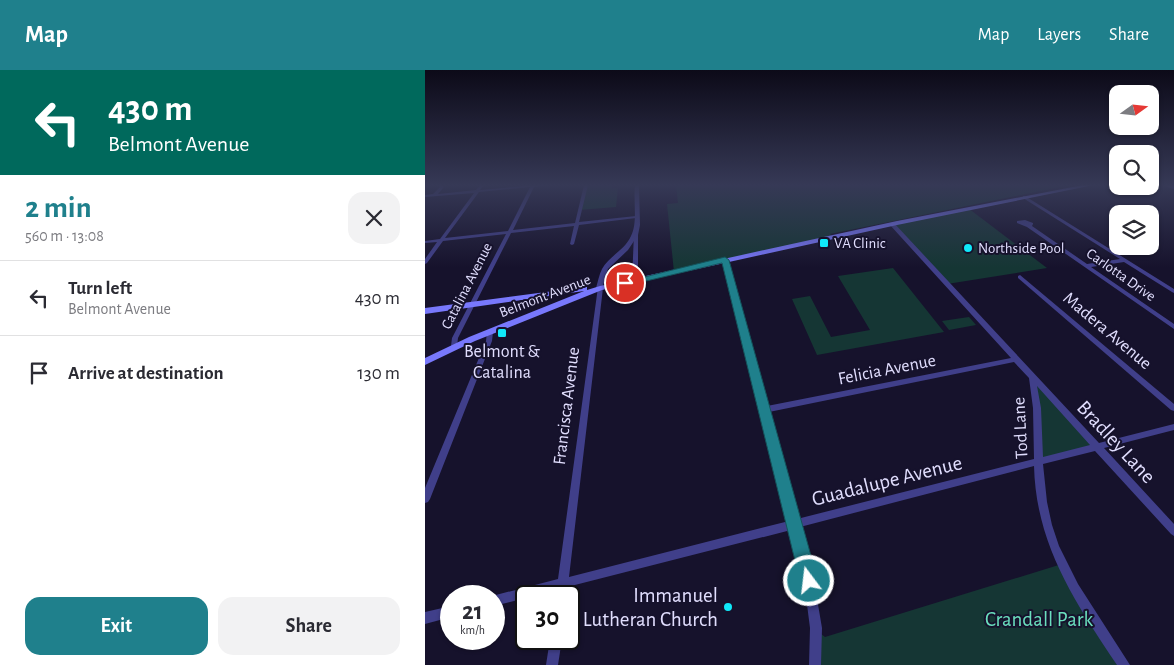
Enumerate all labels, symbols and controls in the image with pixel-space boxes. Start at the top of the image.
text: Map [25,23,68,47]
text: Map [978,26,1009,44]
text: Layers [1037,26,1081,44]
text: Share [1109,26,1149,44]
north arrow [1109,85,1159,135]
map controls [1109,85,1159,255]
icon: left [25,90,90,155]
text: 430 m [108,92,192,127]
text: Belmont Avenue [108,133,249,155]
button: search [1109,145,1159,195]
button: close [348,192,400,244]
text: 2 min [25,193,92,223]
button: layers [1109,205,1159,255]
text: 560 m · 13:08 [25,228,104,244]
place label: VA Clinic [834,236,886,251]
marker: VA Clinic [818,237,830,249]
street label: Catalina Avenue [439,240,495,332]
place label: Northside Pool [978,241,1065,256]
marker: Northside Pool [962,242,974,254]
street label: Carlotta Drive [1084,246,1158,304]
pin [604,262,646,304]
icon: arrive [611,269,639,297]
street label: Belmont Avenue [497,272,593,320]
text: Turn left [68,279,132,298]
icon: left [25,284,53,312]
text: 430 m [355,289,400,308]
street label: Madera Avenue [1059,289,1155,373]
text: Belmont Avenue [68,301,171,317]
marker: Belmont & Catalina [496,327,508,339]
place label: Belmont & Catalina [464,343,540,382]
street label: Francisca Avenue [551,346,583,466]
street label: Felicia Avenue [837,352,937,388]
icon: arrive [25,359,53,387]
text: Arrive at destination [68,364,224,383]
text: 130 m [357,364,400,383]
street label: Tod Lane [1010,397,1032,459]
street label: Bradley Lane [1073,397,1159,487]
street label: Guadalupe Avenue [810,452,964,510]
position arrow [782,554,834,606]
speed limit sign: 30 [515,585,580,650]
place label: Immanuel Lutheran Church [583,585,718,630]
button: Exit [25,597,208,655]
button: Share [218,597,400,655]
text: 21 [462,599,483,624]
marker: Immanuel Lutheran Church [722,601,734,613]
park label: Crandall Park [985,609,1093,630]
text: km/h [460,624,485,636]

